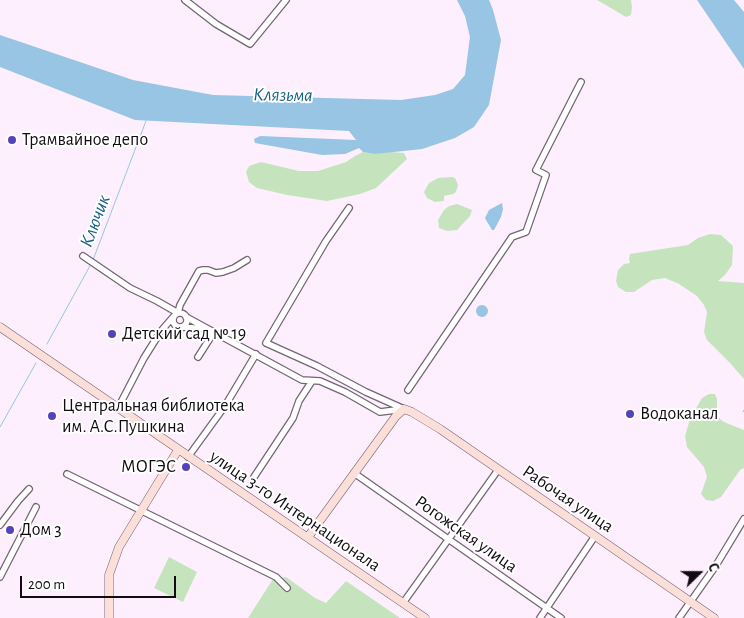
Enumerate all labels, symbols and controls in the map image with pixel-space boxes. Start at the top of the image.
water label: Клязьма [253,83,313,107]
place label: Трамвайное депо [22,129,148,151]
marker: Трамвайное депо [6,134,18,146]
water label: Ключик [75,192,115,250]
place label: Детский сад № 19 [122,323,246,345]
marker: Детский сад № 19 [106,328,118,340]
place label: Центральная библиотека им. А.С.Пушкина [62,395,245,438]
place label: Водоканал [640,403,718,425]
marker: Водоканал [624,408,636,420]
marker: Центральная библиотека им. А.С.Пушкина [46,410,58,422]
street label: улица 3-го Интернационала [205,446,385,576]
place label: МОГЭС [121,456,176,478]
marker: МОГЭС [180,461,192,473]
street label: Рабочая улица [518,461,618,537]
street label: Рогожская улица [411,491,521,577]
place label: Дом 3 [20,519,62,541]
marker: Дом 3 [4,524,16,536]
north arrow [674,548,724,598]
text: С [705,561,721,574]
scale bar [22,566,179,598]
text: 200 m [28,577,65,592]

